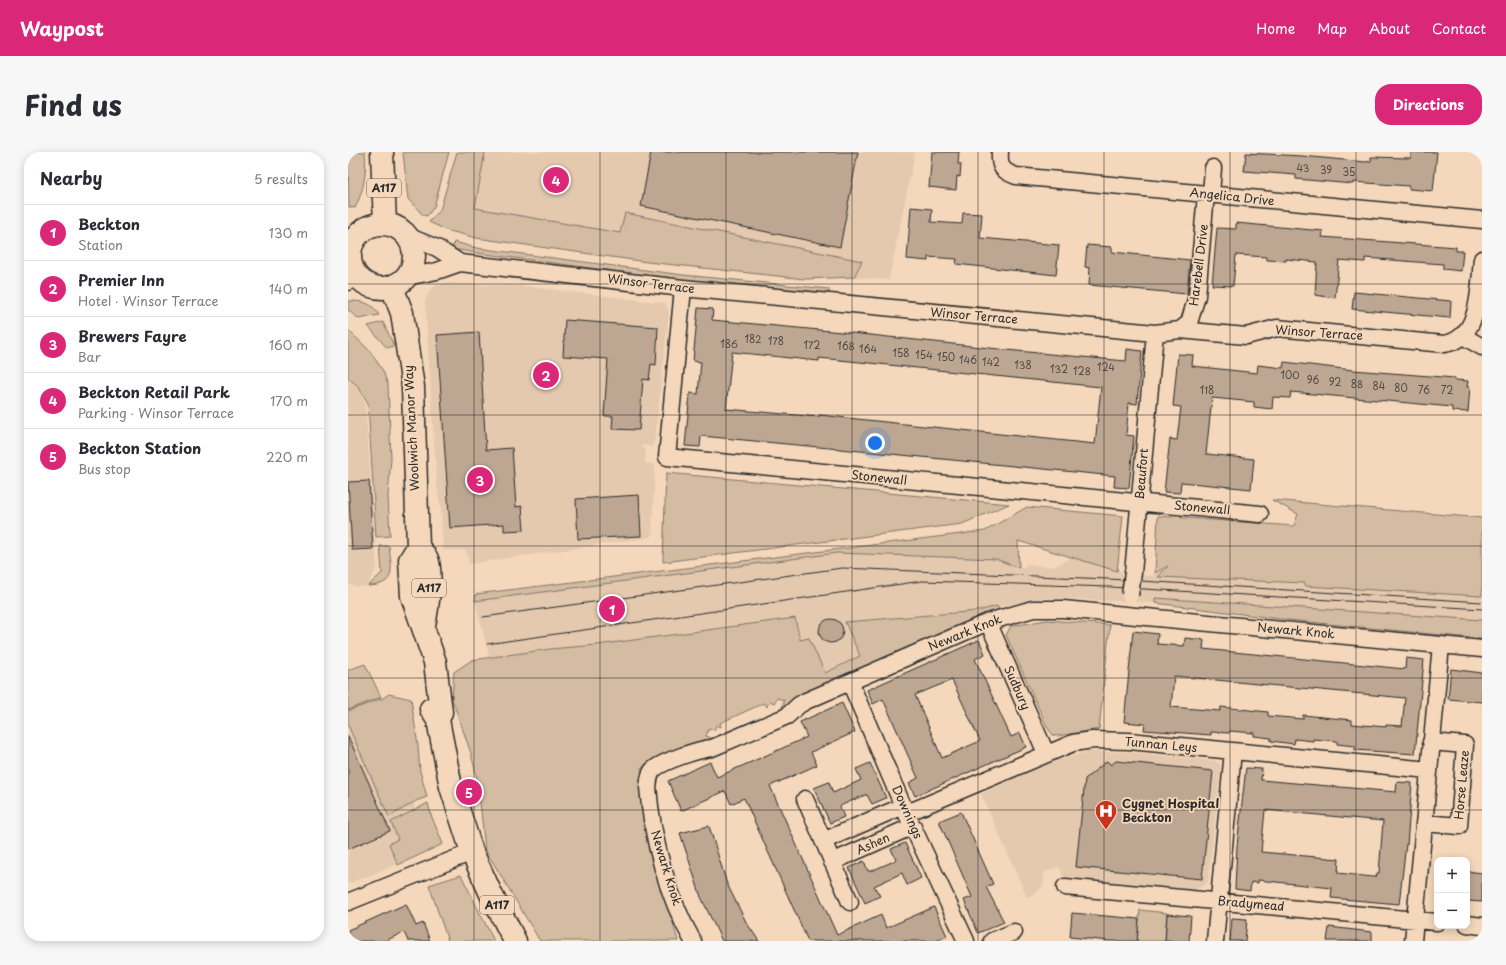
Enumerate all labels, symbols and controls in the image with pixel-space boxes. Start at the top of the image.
text: Waypost [20,14,104,42]
text: Home [1256,18,1295,39]
text: Map [1317,18,1347,39]
text: About [1369,18,1410,39]
text: Contact [1432,18,1486,39]
text: Find us [24,83,122,126]
button: Directions [1375,84,1482,125]
house number: 43 [1297,160,1310,175]
house number: 39 [1320,162,1332,177]
house number: 35 [1343,164,1355,179]
text: Nearby [40,165,102,191]
pin: 4 [543,165,569,195]
text: 5 results [254,169,308,188]
road number: A117 [367,179,401,197]
street label: Angelica Drive [1189,183,1275,209]
text: Beckton [78,212,140,235]
text: 1 [50,223,56,242]
text: 130 m [269,223,308,242]
street label: Harebell Drive [1184,223,1212,307]
text: Station [78,235,123,254]
text: Premier Inn [78,268,164,291]
street label: Winsor Terrace [606,269,696,297]
text: 2 [48,279,58,298]
text: 140 m [269,279,308,298]
text: Hotel · Winsor Terrace [78,291,218,310]
street label: Winsor Terrace [930,302,1019,328]
street label: Winsor Terrace [1275,320,1364,344]
text: Brewers Fayre [78,324,187,347]
house number: 182 [745,331,761,346]
house number: 178 [768,333,784,348]
text: 3 [49,335,57,354]
text: 160 m [269,335,308,354]
house number: 186 [720,336,738,351]
house number: 172 [804,337,820,352]
house number: 168 [837,338,855,353]
house number: 164 [859,341,877,356]
house number: 158 [892,345,910,360]
text: Bar [78,347,101,366]
house number: 154 [915,347,933,362]
house number: 150 [937,349,955,364]
house number: 146 [959,352,977,367]
house number: 142 [982,354,1000,369]
house number: 138 [1014,357,1032,372]
house number: 124 [1097,359,1115,374]
pin: 2 [533,360,559,390]
house number: 132 [1050,361,1068,376]
house number: 128 [1073,363,1091,378]
street label: Woolwich Manor Way [399,365,423,491]
house number: 100 [1280,367,1300,382]
house number: 96 [1307,372,1319,387]
house number: 92 [1329,374,1341,389]
house number: 88 [1351,376,1363,391]
house number: 84 [1373,378,1386,393]
text: Beckton Retail Park [78,380,230,403]
house number: 80 [1394,380,1408,395]
house number: 118 [1200,382,1214,397]
house number: 76 [1418,382,1430,397]
house number: 72 [1441,382,1453,397]
text: 4 [49,391,57,410]
text: 170 m [270,391,308,410]
text: Parking · Winsor Terrace [78,403,234,422]
your location [865,433,885,453]
text: Beckton Station [78,436,201,459]
text: 5 [49,447,57,466]
text: 220 m [266,447,308,466]
street label: Beaufort [1130,447,1152,500]
text: Bus stop [78,459,131,478]
pin: 3 [467,465,493,495]
street label: Stonewall [850,465,908,489]
street label: Stonewall [1173,496,1231,518]
road number: A117 [412,579,446,597]
pin: 1 [599,594,625,624]
street label: Newark Knok [925,609,1005,655]
street label: Newark Knok [1256,618,1336,642]
street label: Sudbury [1000,663,1036,713]
street label: Tunnan Leys [1124,732,1198,756]
street label: Horse Leaze [1449,750,1473,820]
pin: 5 [456,777,482,807]
street label: Downings [888,782,928,842]
place label: Cygnet Hospital Beckton [1122,794,1219,826]
hospital icon: Cygnet Hospital Beckton [1093,798,1119,831]
street label: Newark Knok [647,828,687,908]
street label: Ashen [853,828,892,858]
map controls [1434,857,1470,929]
button: + [1434,857,1470,893]
street label: Bradymead [1217,891,1285,915]
button: − [1434,893,1470,929]
road number: A117 [480,896,514,914]

